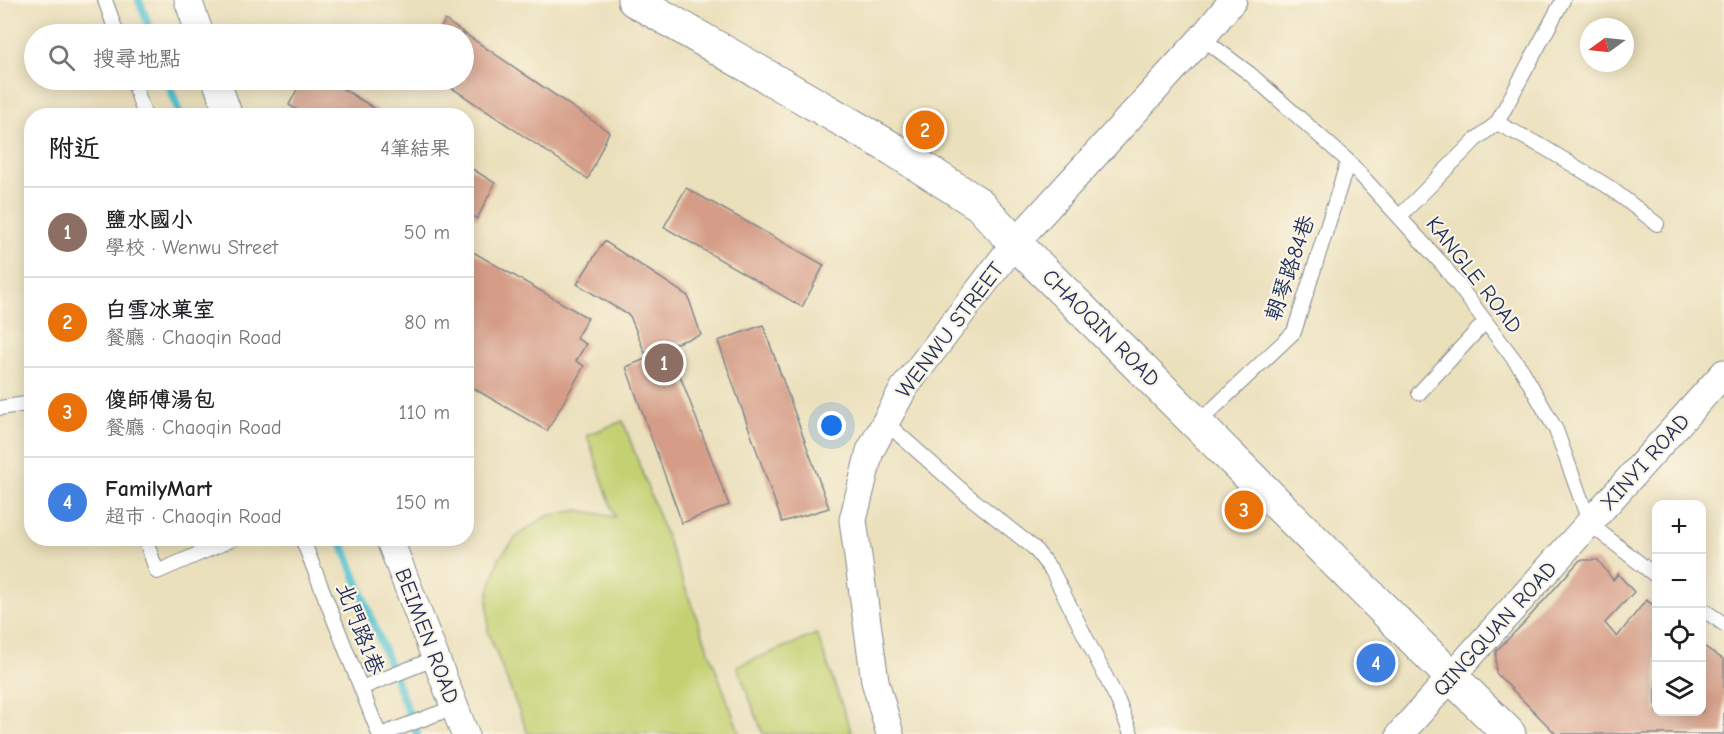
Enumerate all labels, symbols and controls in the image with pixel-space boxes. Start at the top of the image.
north arrow [1580,18,1634,72]
search box [24,24,474,90]
icon: search [45,41,78,74]
text: 搜尋地點 [93,46,181,72]
pin: 2 [906,108,944,152]
text: 附近 [48,134,100,164]
text: 4筆結果 [380,137,450,160]
text: 鹽水國小 [105,207,193,233]
street label: 朝琴路84巷 [1260,212,1320,324]
street label: KANGLE ROAD [1420,212,1528,338]
text: 1 [64,221,71,244]
text: 50 m [404,221,450,244]
text: 學校 · Wenwu Street [105,236,278,259]
street label: WENWU STREET [891,257,1010,403]
street label: CHAOQIN ROAD [1037,264,1165,392]
text: 白雪冰菓室 [105,297,215,323]
text: 2 [63,311,72,334]
text: 80 m [404,311,450,334]
text: 餐廳 · Chaoqin Road [105,326,282,349]
pin: 1 [644,340,684,386]
text: 傻師傅湯包 [105,387,215,413]
text: 3 [63,401,72,424]
text: 110 m [399,401,450,424]
street label: XINYI ROAD [1595,408,1695,516]
your location [817,411,846,440]
text: 餐廳 · Chaoqin Road [105,416,282,439]
text: FamilyMart [105,476,212,502]
pin: 3 [1224,488,1264,532]
text: 4 [63,491,72,514]
text: 150 m [396,491,450,514]
map controls [1652,500,1706,716]
button: + [1652,500,1706,554]
text: 超市 · Chaoqin Road [105,505,282,528]
button: − [1652,554,1706,608]
street label: QINGQUAN ROAD [1428,556,1562,702]
street label: BEIMEN ROAD [389,565,465,707]
street label: 北門路1巷 [331,579,389,679]
button: locate [1652,608,1706,662]
pin: 4 [1356,640,1396,686]
button: layers [1652,662,1706,716]

